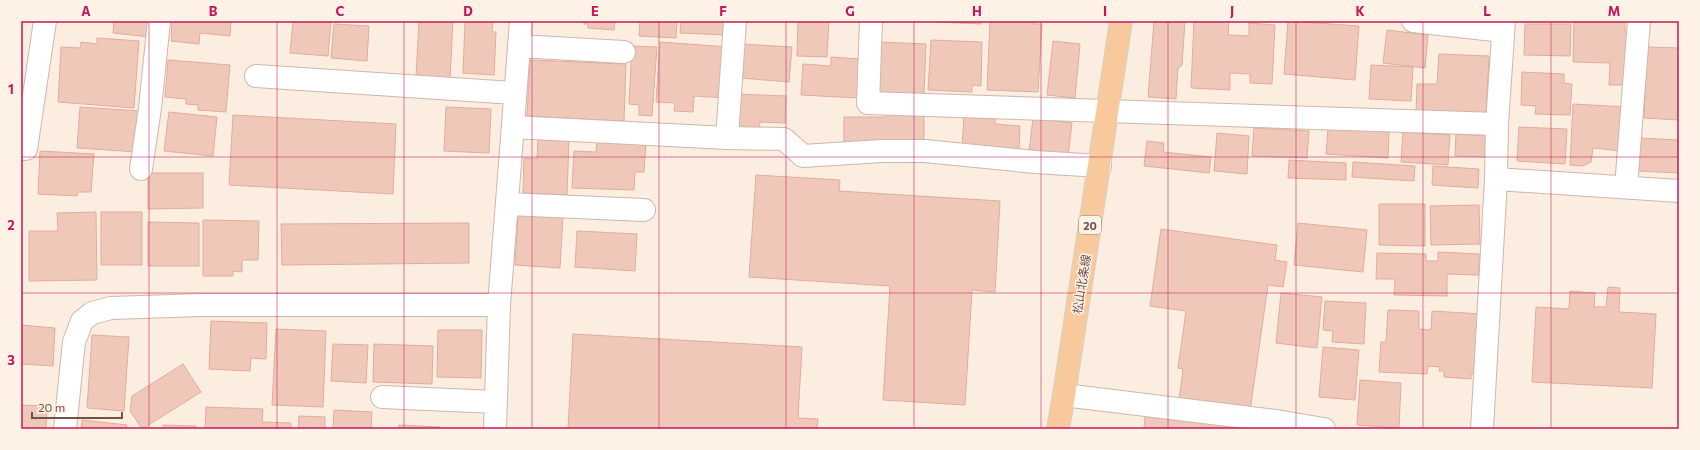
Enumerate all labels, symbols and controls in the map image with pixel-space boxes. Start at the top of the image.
text: A [81,3,91,19]
text: B [209,3,218,19]
text: C [336,3,345,19]
text: D [463,3,473,19]
text: E [591,3,599,19]
text: F [719,3,727,19]
text: G [845,3,855,19]
text: H [972,3,982,19]
text: I [1103,3,1107,19]
text: J [1230,3,1234,19]
text: K [1355,3,1365,19]
text: L [1483,3,1491,19]
text: M [1608,3,1620,19]
text: 1 [8,81,14,97]
road number: 20 [1079,216,1101,234]
text: 2 [7,217,15,233]
street label: 松山北条線 [1069,253,1093,315]
text: 3 [7,352,15,368]
scale bar [32,394,122,420]
text: 20 m [38,400,65,414]

